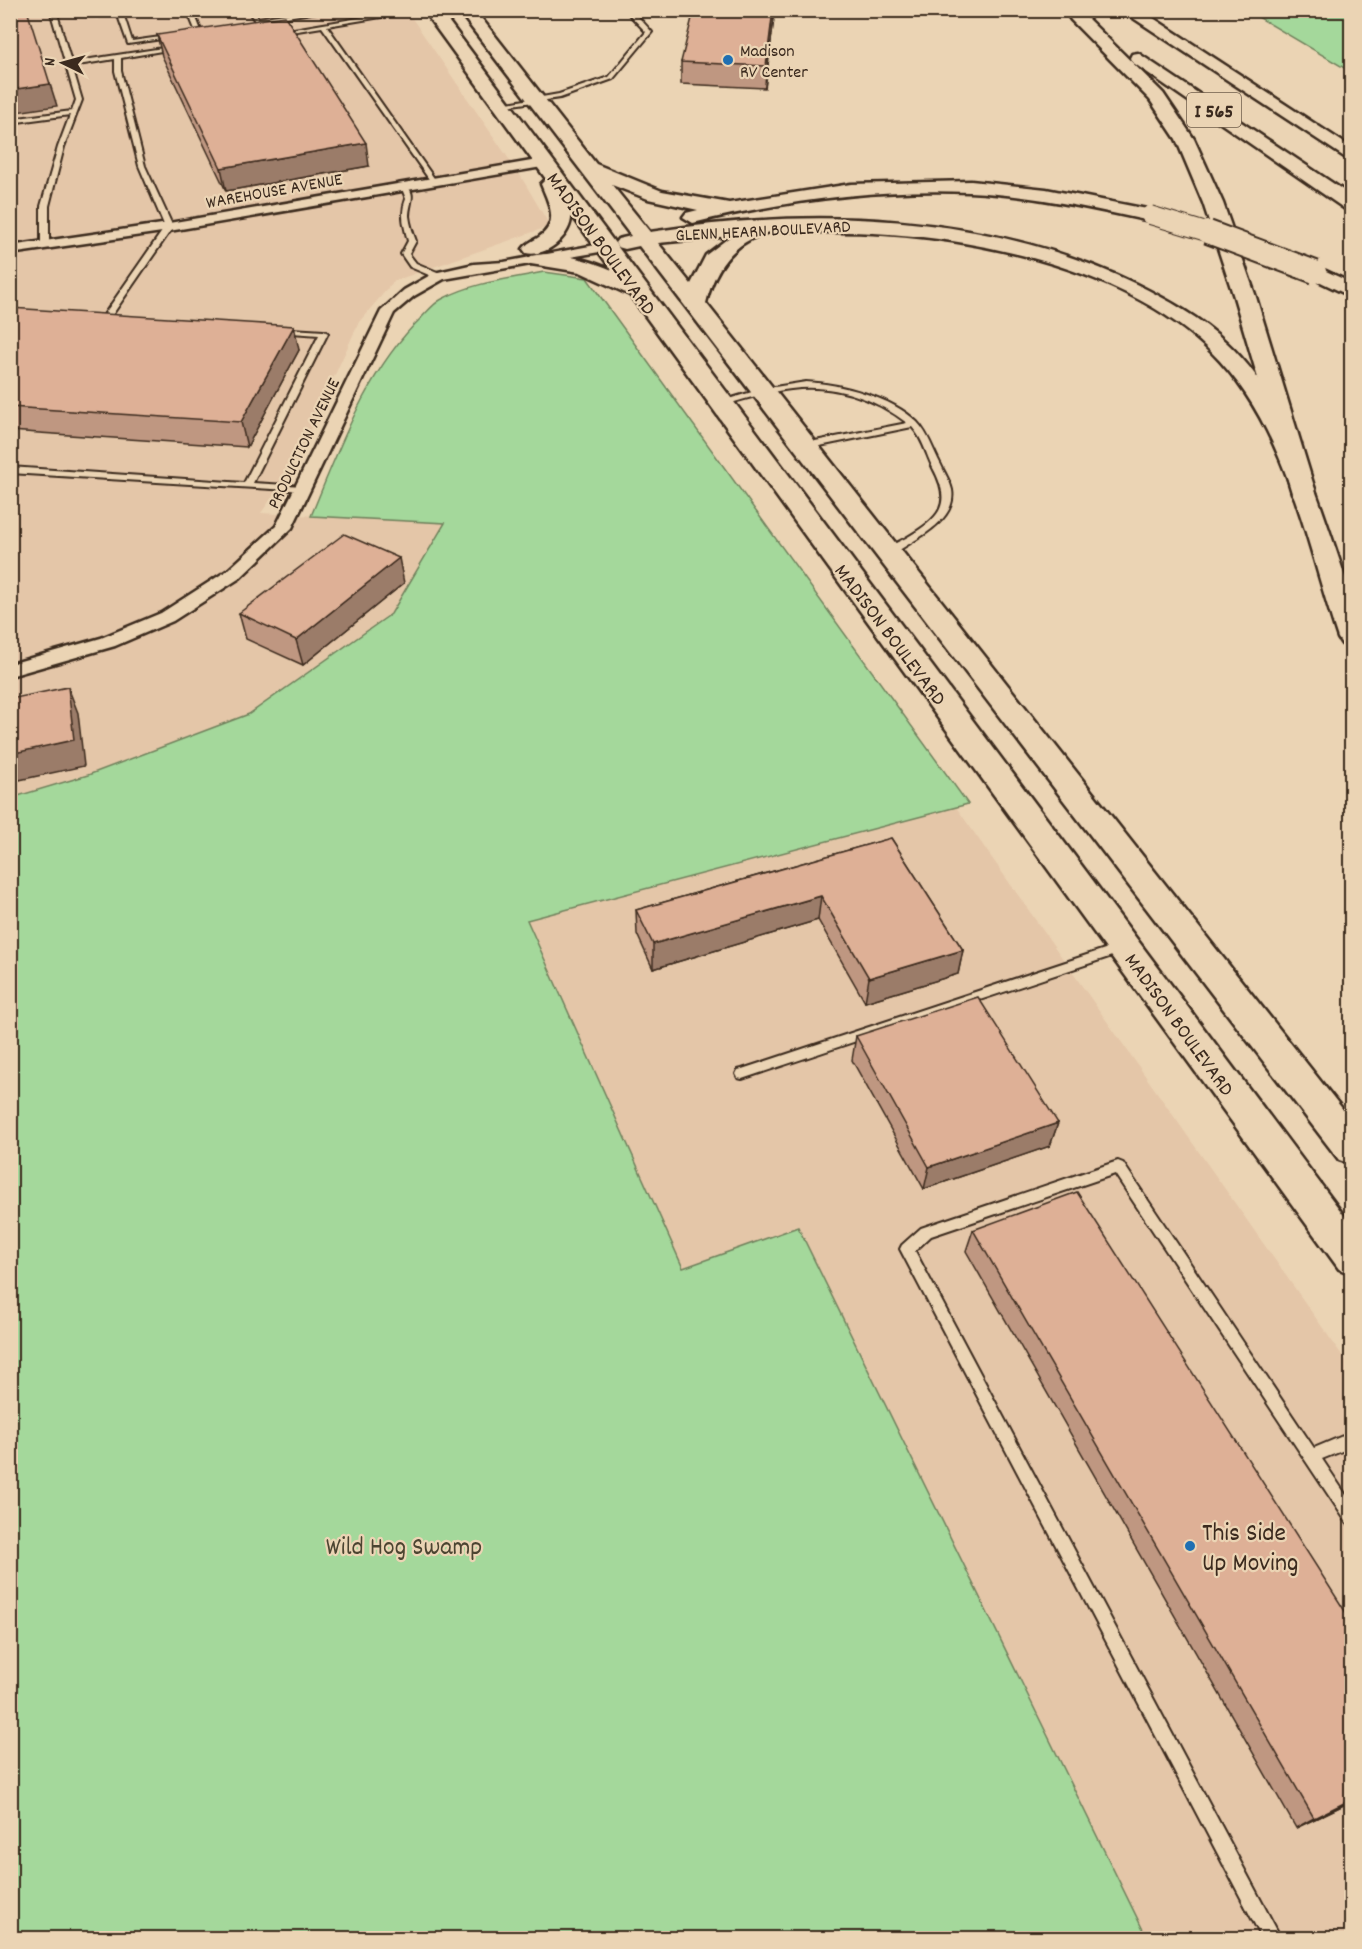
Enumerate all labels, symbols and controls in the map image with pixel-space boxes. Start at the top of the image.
north arrow [33,33,93,93]
place label: Madison RV Center [740,40,808,86]
marker: Madison RV Center [721,53,735,67]
text: N [39,57,62,67]
road number: I 565 [1187,93,1241,127]
street label: MADISON BOULEVARD [537,167,662,323]
street label: WAREHOUSE AVENUE [204,168,345,217]
street label: GLENN HEARN BOULEVARD [675,215,851,250]
street label: PRODUCTION AVENUE [263,375,348,514]
street label: MADISON BOULEVARD [825,559,952,713]
street label: MADISON BOULEVARD [1115,948,1240,1104]
place label: This Side Up Moving [1202,1516,1298,1583]
park label: Wild Hog Swamp [326,1530,482,1567]
marker: This Side Up Moving [1183,1539,1197,1553]

